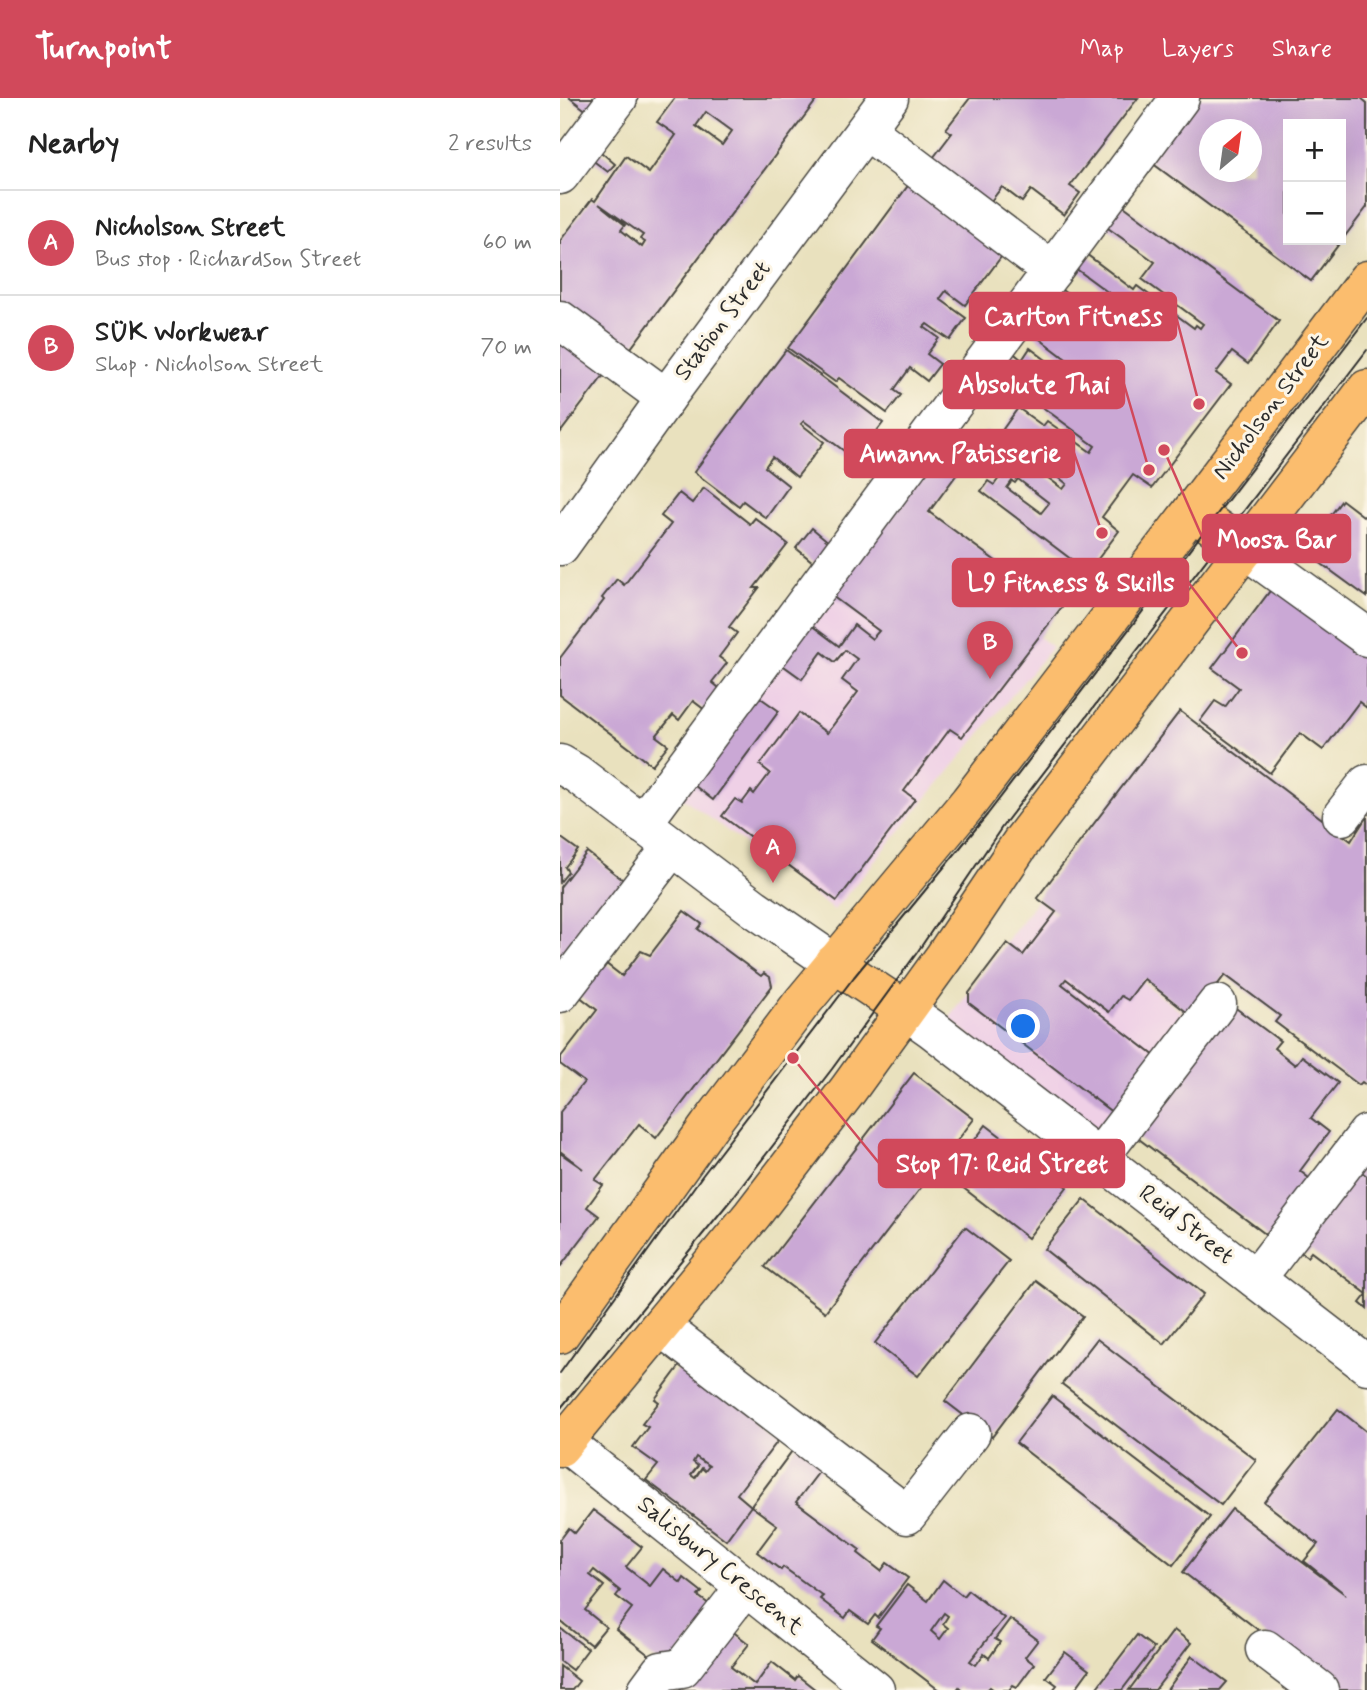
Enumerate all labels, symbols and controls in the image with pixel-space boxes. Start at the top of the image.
text: Turnpoint [35,27,172,71]
text: Map [1080,34,1124,65]
text: Layers [1162,34,1234,65]
text: Share [1272,34,1332,65]
north arrow [1199,119,1262,182]
map controls [1283,119,1346,245]
button: + [1283,119,1346,182]
text: Nearby [28,124,119,163]
text: 2 results [448,129,532,159]
button: − [1283,182,1346,245]
text: Nicholson Street [95,211,285,245]
text: A [43,228,59,258]
text: 60 m [483,228,532,258]
text: Bus stop · Richardson Street [95,245,361,275]
street label: Station Street [668,255,778,387]
callout: Carlton Fitness [970,293,1176,340]
text: Carlton Fitness [984,301,1163,335]
text: SÜK Workwear [95,316,268,350]
street label: Nicholson Street [1206,328,1336,486]
text: B [44,333,58,363]
text: 70 m [480,333,532,363]
text: Shop · Nicholson Street [95,350,323,380]
callout: Absolute Thai [944,361,1124,408]
text: Absolute Thai [958,369,1110,403]
callout: Amann Patisserie [845,430,1074,477]
text: Amann Patisserie [859,438,1061,472]
callout: Moosa Bar [1203,515,1350,562]
text: Moosa Bar [1217,524,1337,558]
callout: L9 Fitness & Skills [953,559,1188,606]
text: L9 Fitness & Skills [967,567,1175,601]
pin: B [967,621,1013,679]
pin: A [750,825,796,883]
your location [1006,1009,1040,1043]
callout: Stop 17: Reid Street [879,1140,1124,1187]
text: Stop 17: Reid Street [896,1148,1108,1182]
street label: Reid Street [1132,1178,1240,1272]
street label: Salisbury Crescent [631,1489,809,1643]

